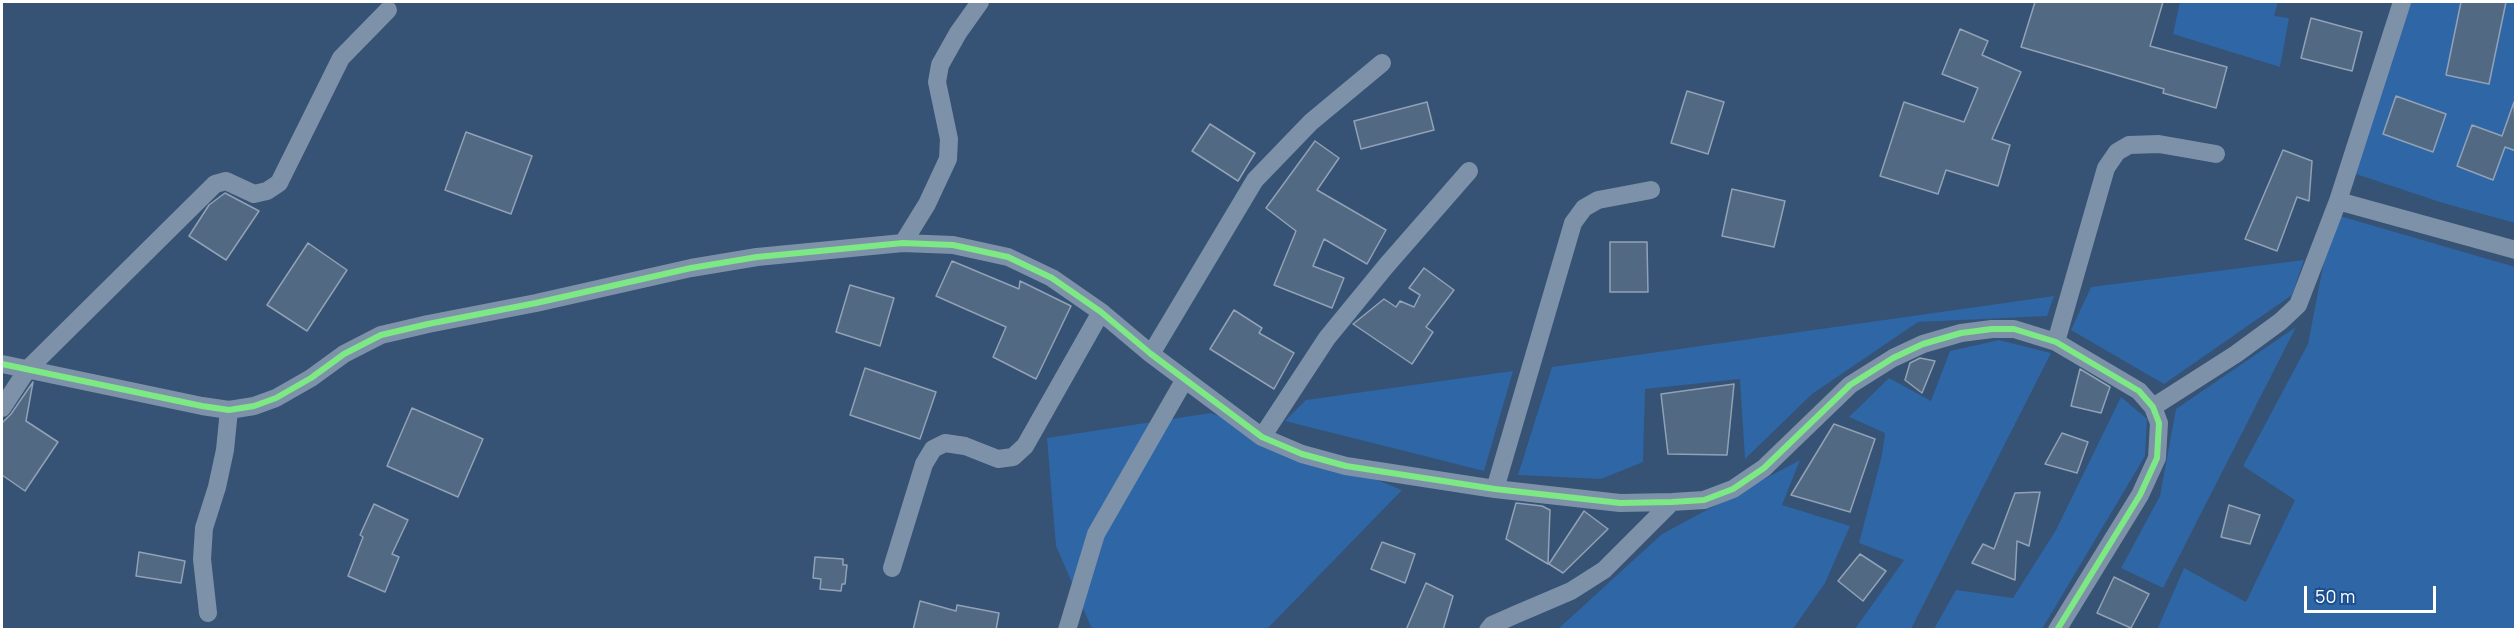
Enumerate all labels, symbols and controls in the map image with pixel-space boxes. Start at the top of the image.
scale bar [2307,574,2439,612]
text: 50 m [2315,584,2355,608]

